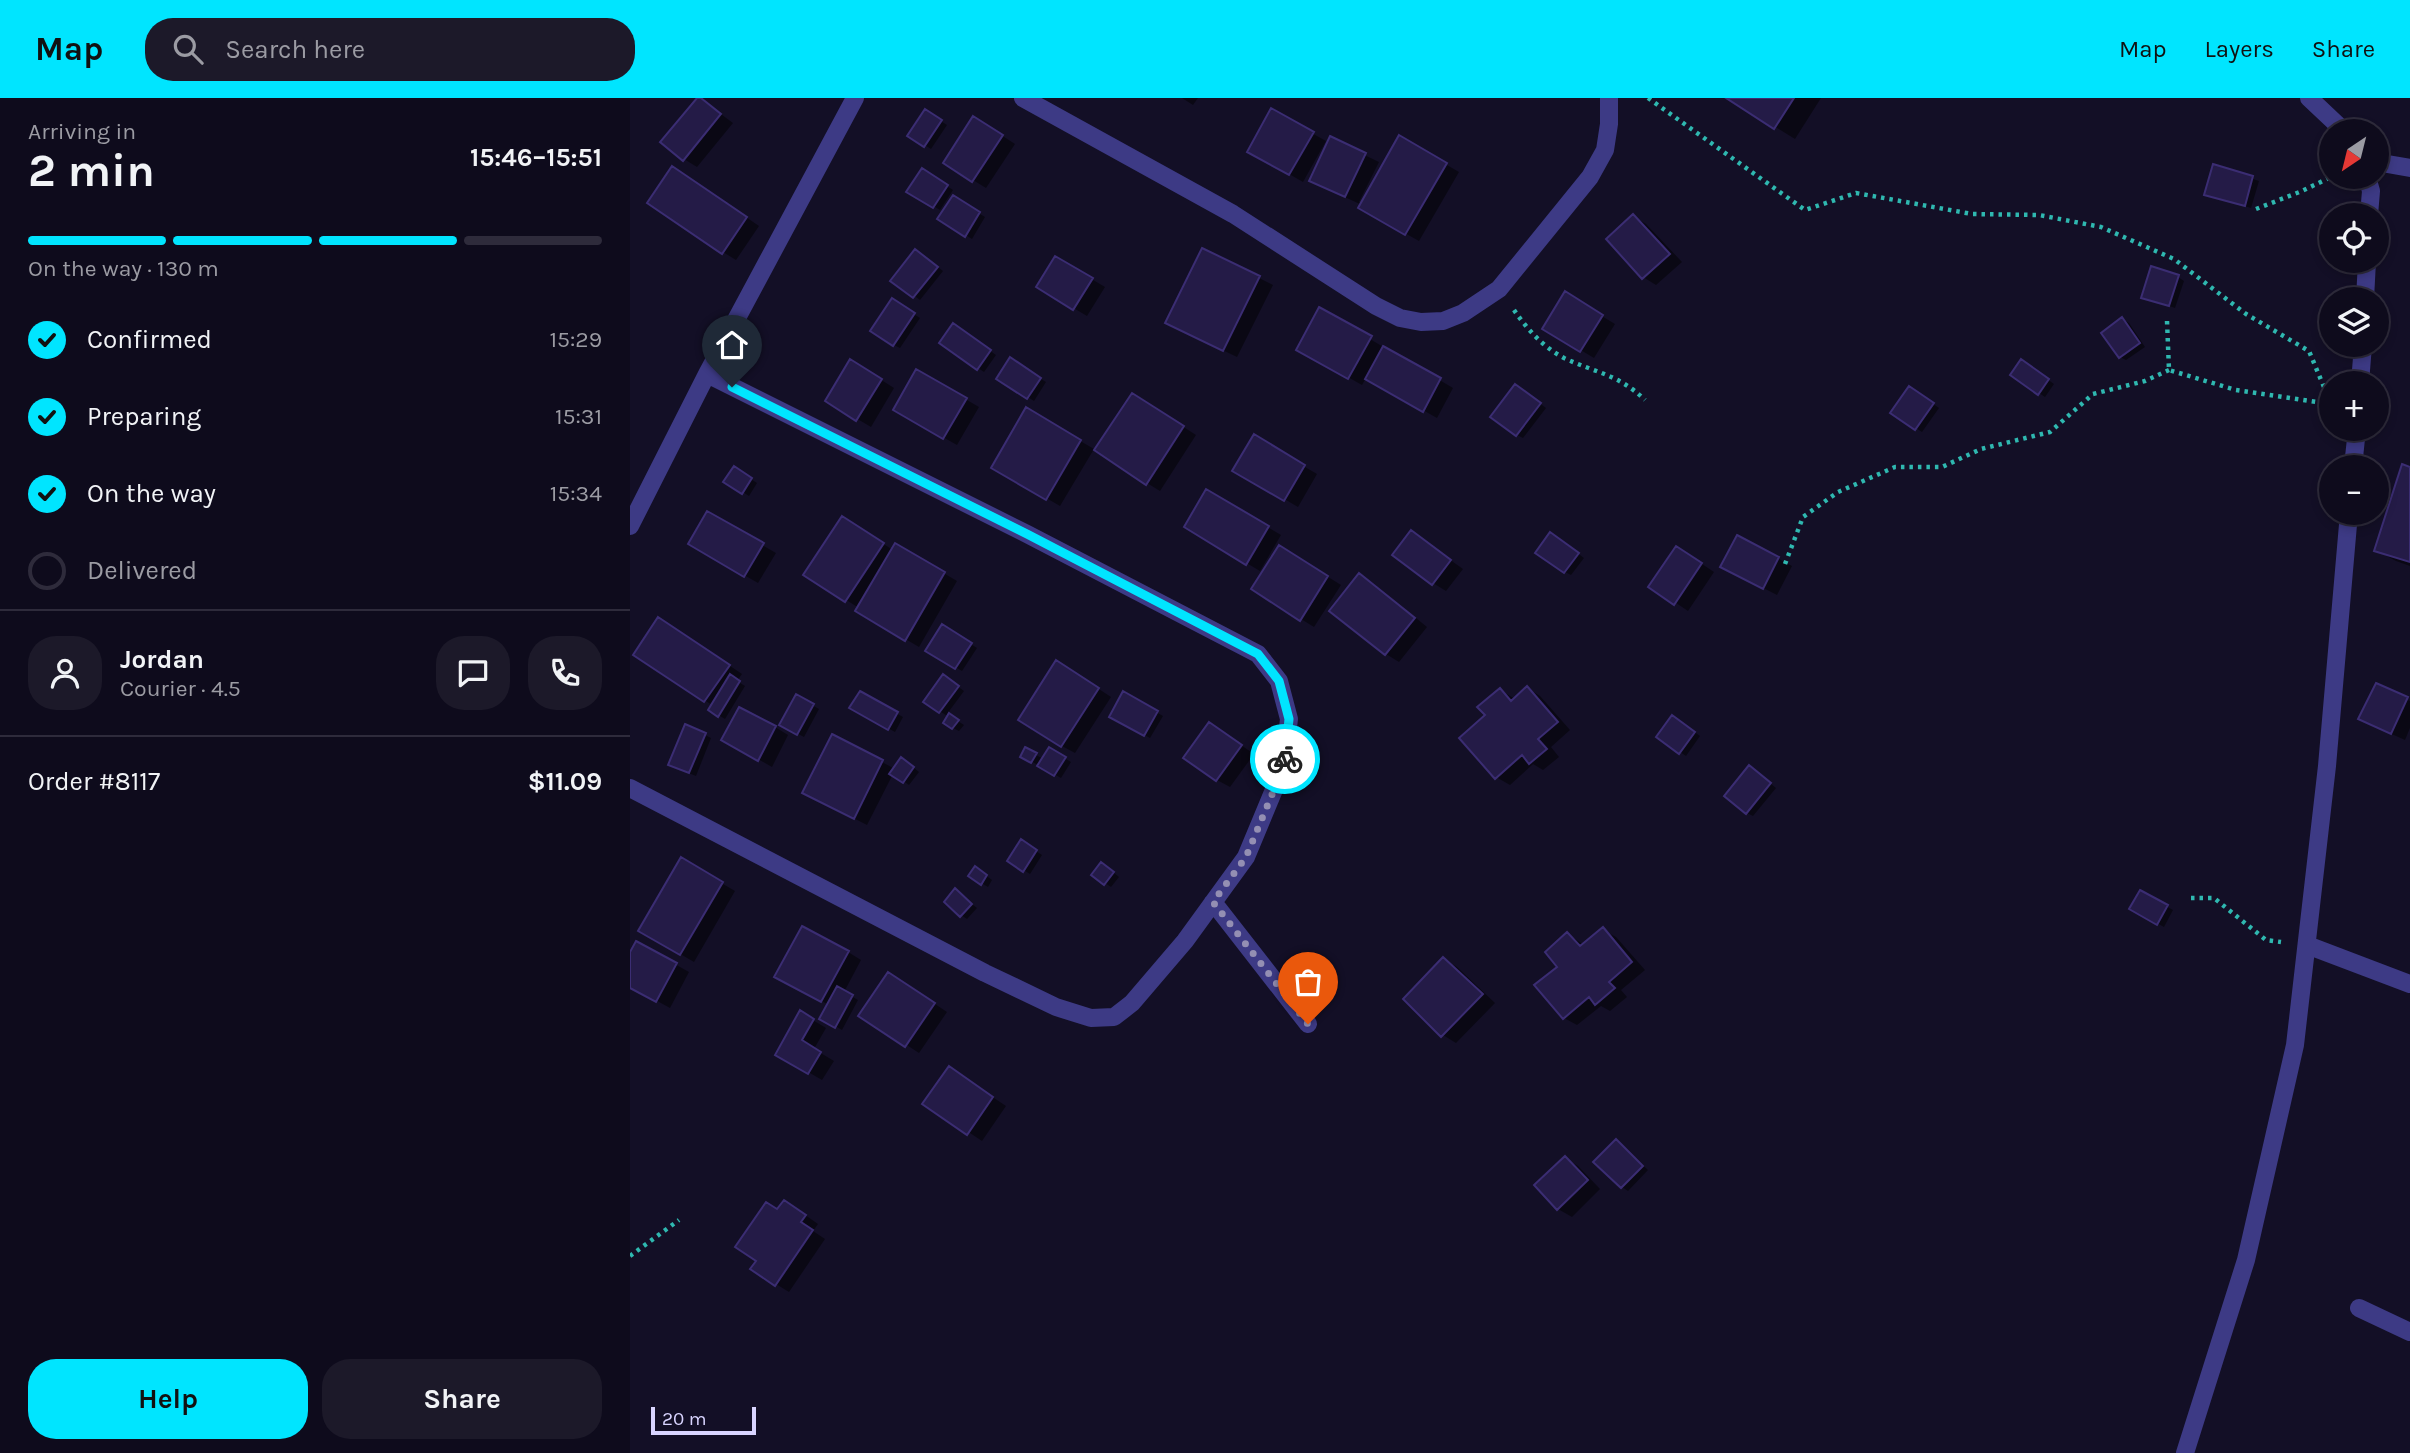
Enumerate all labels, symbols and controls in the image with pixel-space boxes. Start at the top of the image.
search box [145,18,635,81]
text: Map [35,30,103,68]
icon: search [169,30,207,68]
text: Search here [225,34,365,65]
text: Map [2119,35,2167,63]
text: Layers [2205,35,2274,63]
text: Share [2312,35,2375,63]
text: Arriving in [28,118,136,145]
north arrow [2319,119,2389,189]
map controls [2319,119,2389,525]
text: 15:46–15:51 [470,142,602,173]
text: 2 min [28,144,155,198]
button: locate [2319,203,2389,273]
text: On the way · 130 m [28,255,219,282]
button: layers [2319,287,2389,357]
pin [702,315,762,387]
icon: check [28,321,66,359]
text: Confirmed [87,324,212,355]
text: 15:29 [549,326,602,353]
icon: home [713,326,751,364]
button: + [2319,371,2389,441]
icon: check [28,398,66,436]
text: Preparing [87,401,201,432]
text: 15:31 [555,403,602,430]
button: − [2319,455,2389,525]
icon: check [28,475,66,513]
text: On the way [87,478,216,509]
text: 15:34 [550,480,602,507]
text: Delivered [87,555,197,586]
button: person [28,636,102,710]
button: chat [436,636,510,710]
button: phone [528,636,602,710]
text: Jordan [120,644,204,675]
text: Courier · 4.5 [120,675,241,702]
courier [1250,724,1320,794]
icon: bike [1266,740,1304,778]
text: Order #8117 [28,766,160,797]
text: $11.09 [528,766,602,797]
pin [1278,952,1338,1024]
icon: bag [1289,963,1327,1001]
button: Help [28,1359,308,1439]
button: Share [322,1359,602,1439]
scale bar [651,1404,756,1436]
text: 20 m [662,1408,707,1430]

